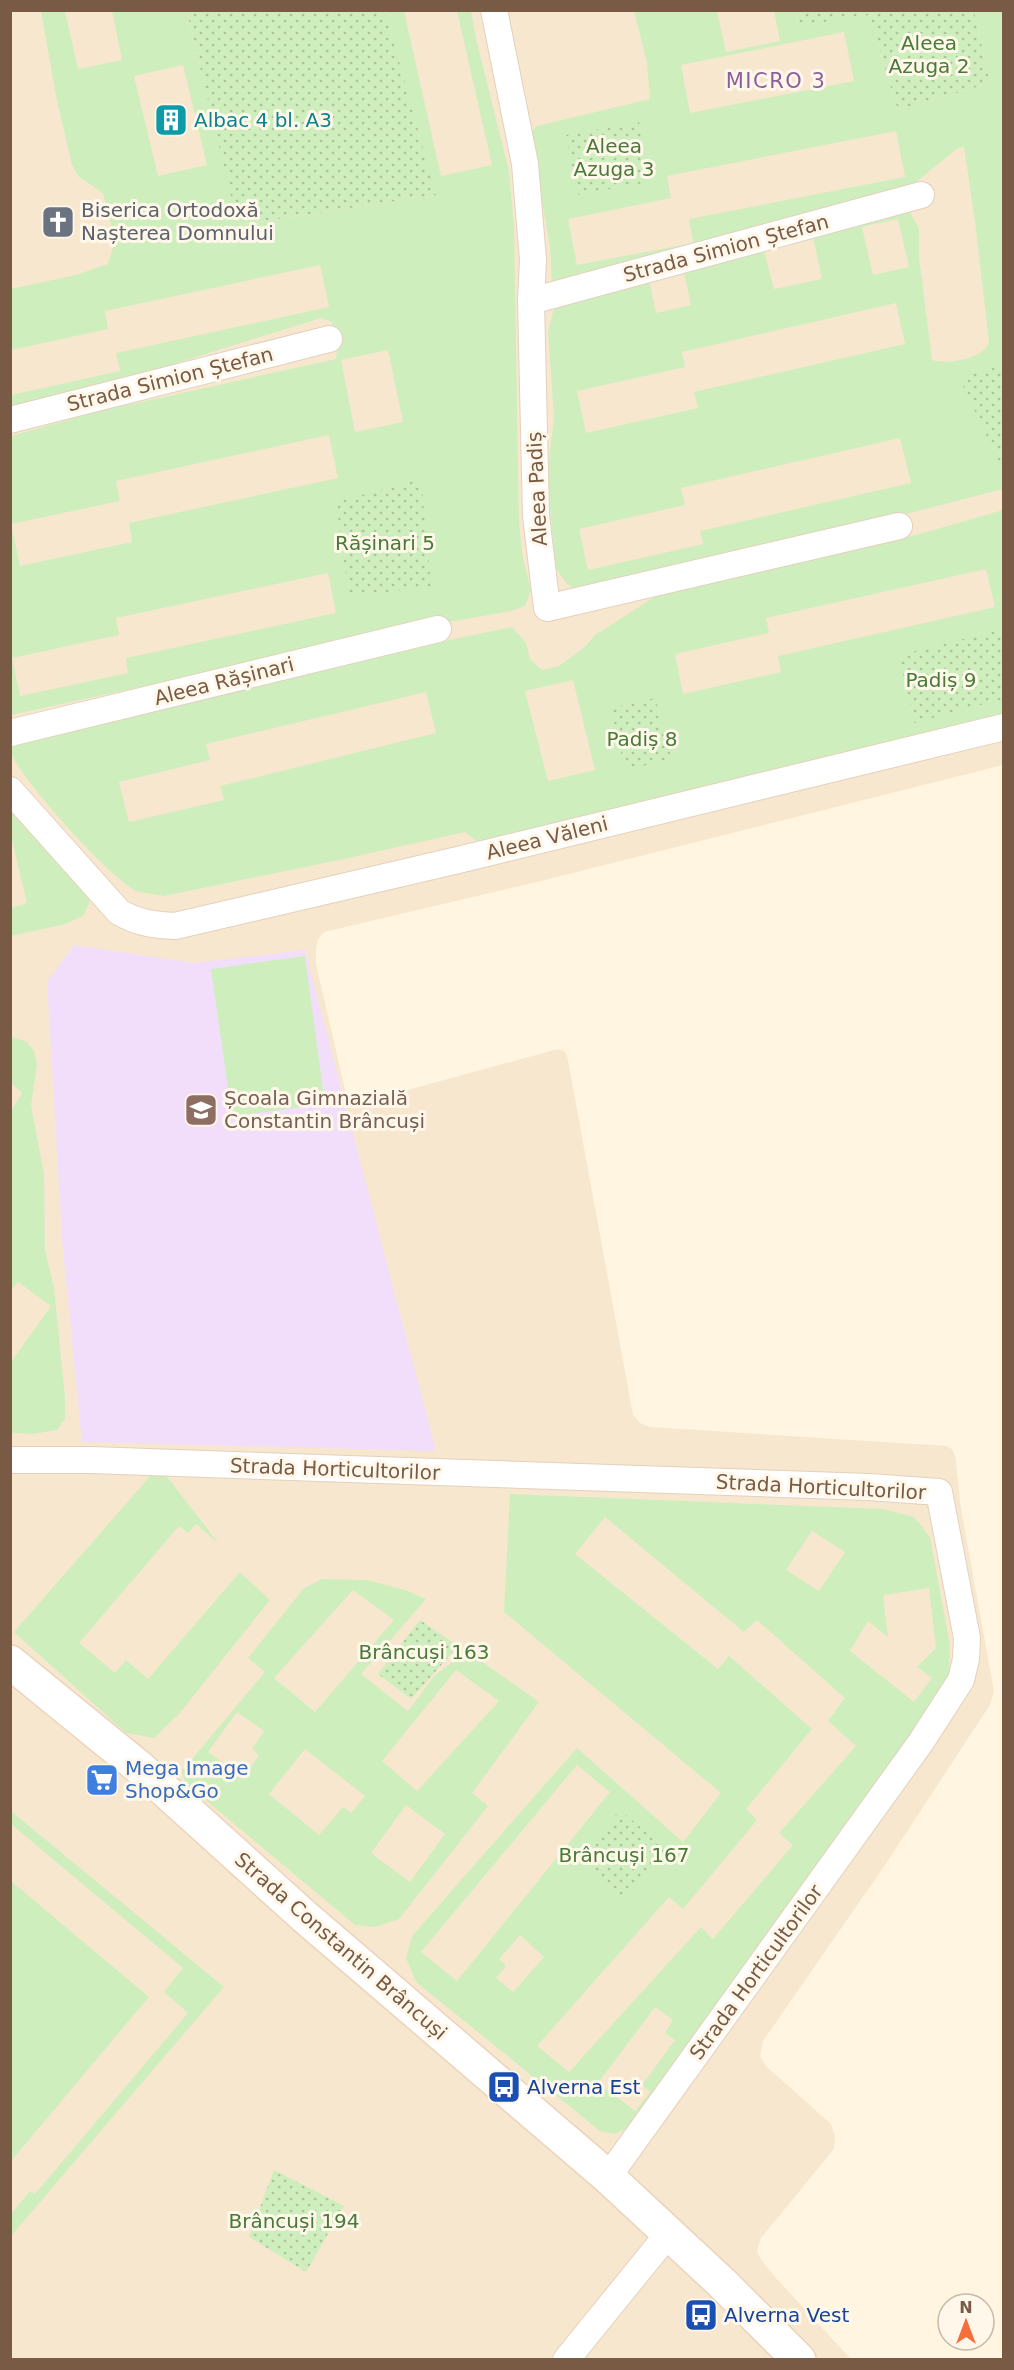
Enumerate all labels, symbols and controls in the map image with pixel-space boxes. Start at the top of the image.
park label: Aleea Azuga 2 [889,31,969,78]
district label: MICRO 3 [726,69,826,93]
building icon: Albac 4 bl. A3 [153,102,189,138]
place label: Albac 4 bl. A3 [194,108,332,132]
park label: Aleea Azuga 3 [574,134,654,181]
place label: Biserica Ortodoxă Nașterea Domnului [81,198,274,245]
church icon: Biserica Ortodoxă Nașterea Domnului [40,204,76,240]
street label: Strada Simion Ștefan [621,209,831,287]
street label: Strada Simion Ștefan [64,342,276,416]
street label: Aleea Padiș [522,431,552,547]
park label: Rășinari 5 [335,531,435,555]
street label: Aleea Rășinari [152,652,296,710]
park label: Padiș 9 [905,668,977,692]
park label: Padiș 8 [606,727,678,751]
street label: Aleea Văleni [484,811,610,865]
place label: Școala Gimnazială Constantin Brâncuși [224,1086,425,1133]
school or university icon: Școala Gimnazială Constantin Brâncuși [183,1092,219,1128]
street label: Strada Horticultorilor [229,1453,441,1485]
street label: Strada Horticultorilor [715,1470,927,1505]
park label: Brâncuși 163 [358,1640,490,1664]
place label: Mega Image Shop&Go [125,1756,249,1803]
supermarket icon: Mega Image Shop&Go [84,1762,120,1798]
park label: Brâncuși 167 [558,1843,690,1867]
street label: Strada Constantin Brâncuși [230,1847,452,2045]
street label: Strada Horticultorilor [684,1879,828,2064]
bus stop icon: Alverna Est [486,2069,522,2105]
place label: Alverna Est [527,2075,641,2099]
park label: Brâncuși 194 [228,2209,360,2233]
north arrow [936,2292,996,2352]
bus stop icon: Alverna Vest [683,2297,719,2333]
text: N [959,2298,973,2317]
place label: Alverna Vest [724,2303,849,2327]

